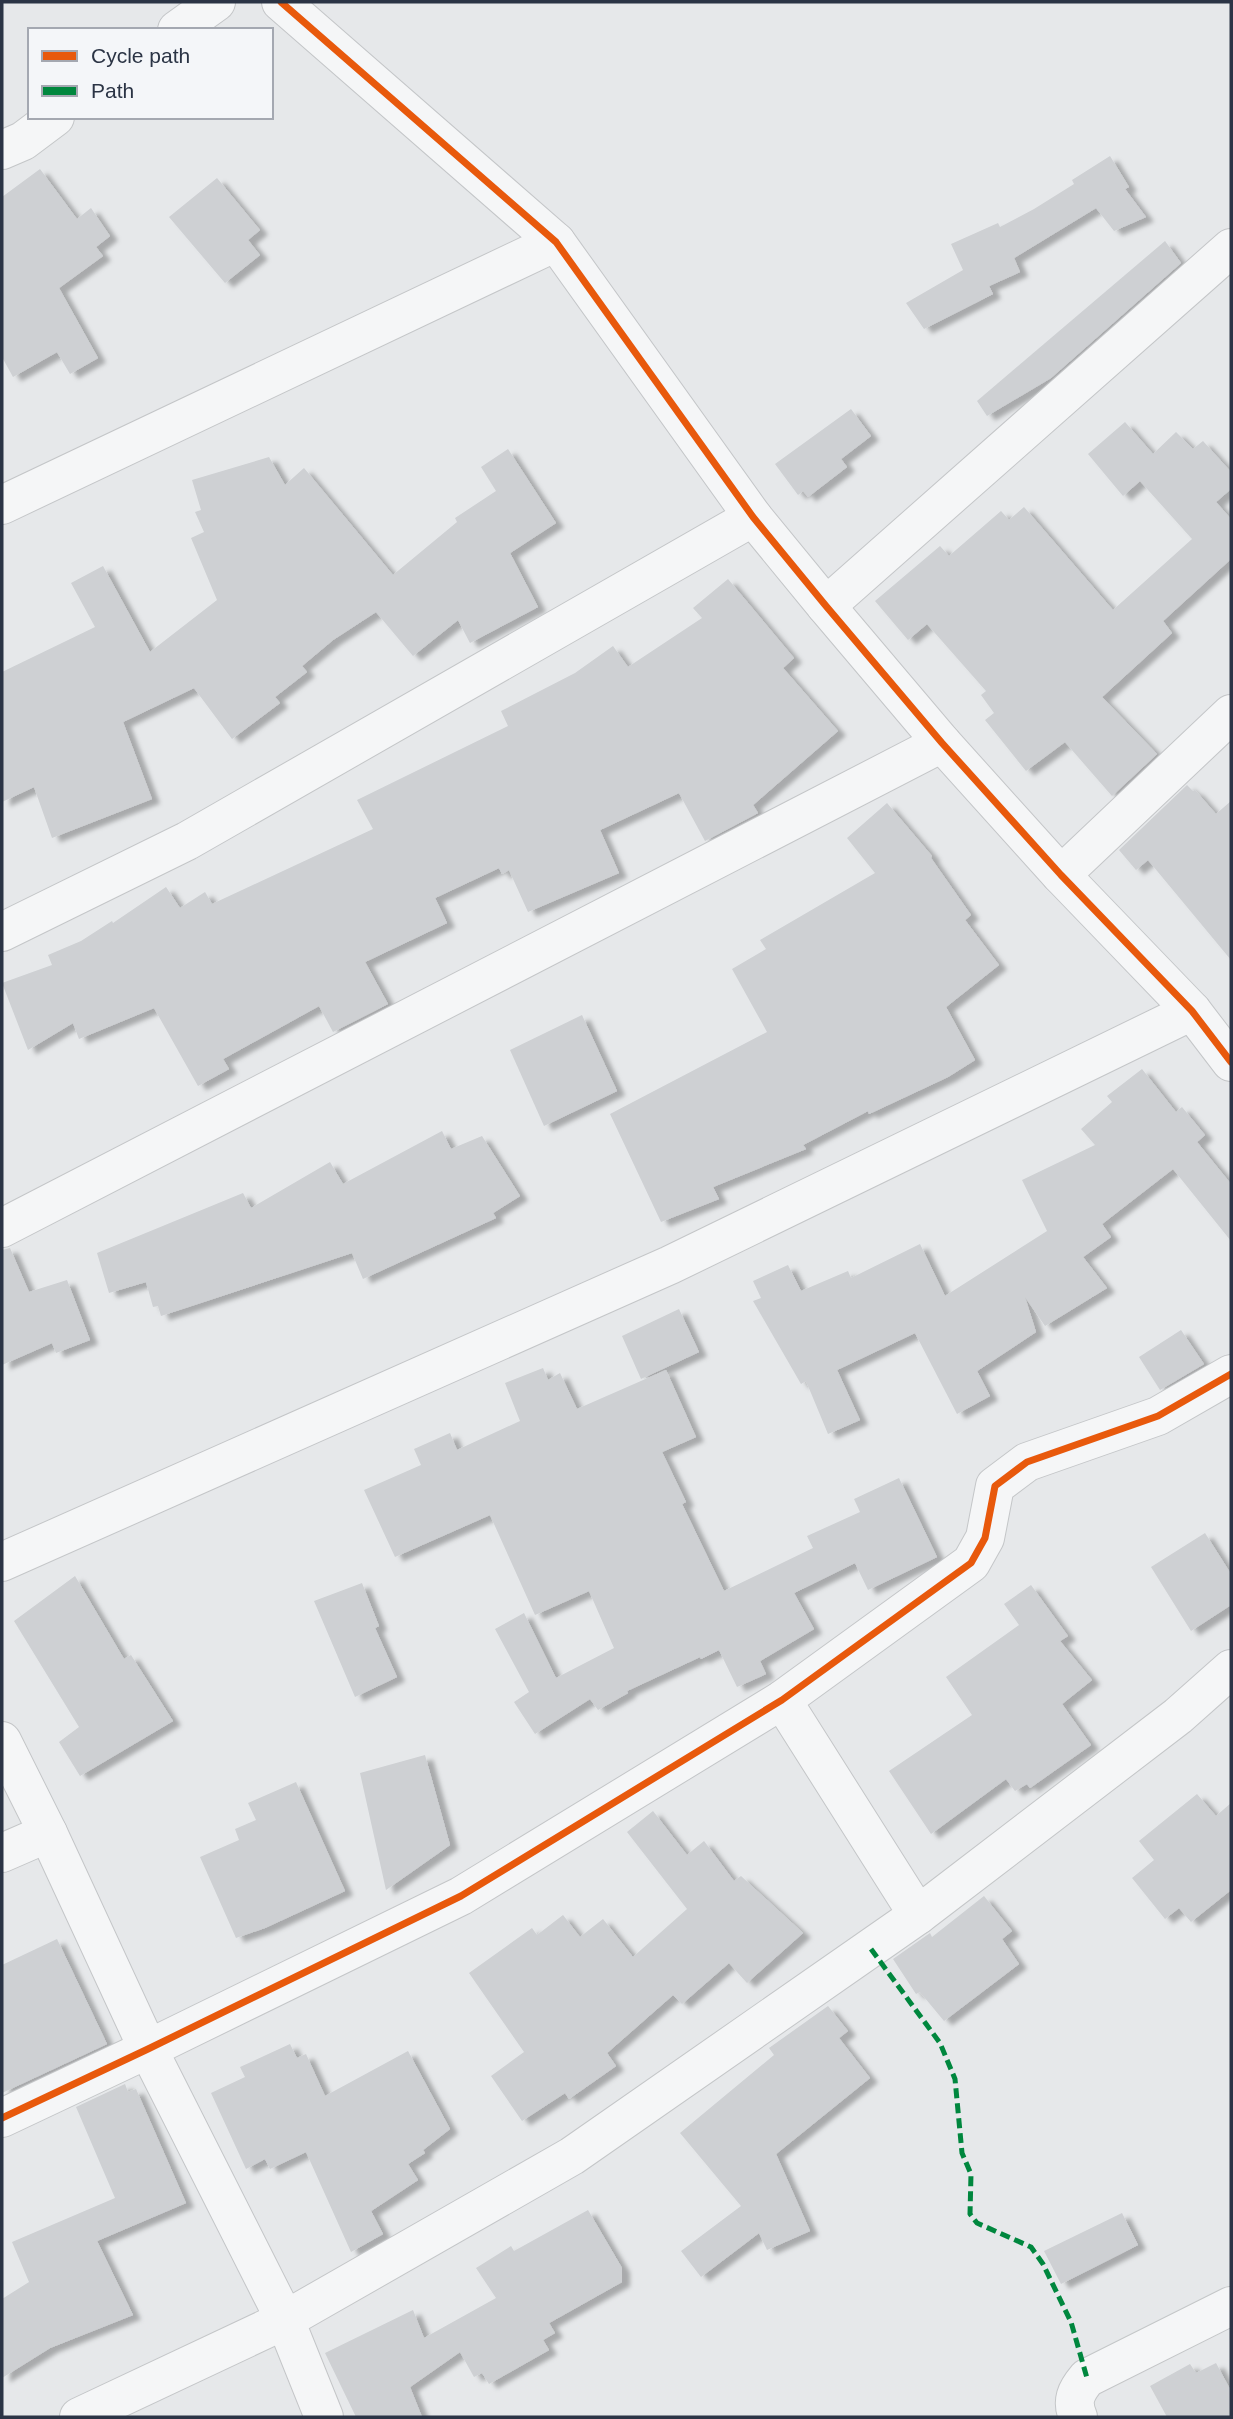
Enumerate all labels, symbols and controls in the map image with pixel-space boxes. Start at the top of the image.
legend [28,28,273,119]
text: Cycle path [91,44,190,67]
text: Path [91,79,134,102]

